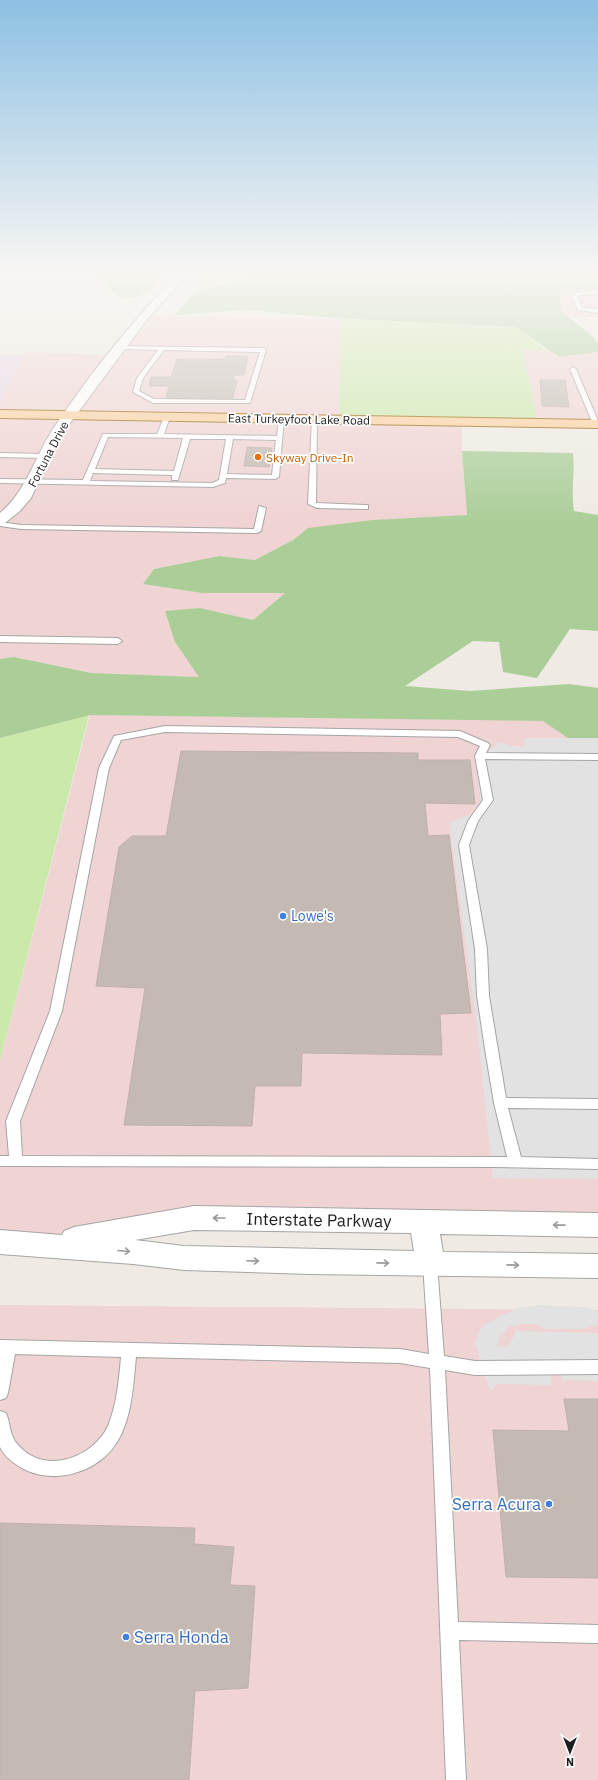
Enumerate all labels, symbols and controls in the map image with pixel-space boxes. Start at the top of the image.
street label: East Turkeyfoot Lake Road [228,410,370,428]
street label: Fortuna Drive [24,418,72,490]
place label: Skyway Drive-In [266,450,354,465]
marker: Skyway Drive-In [253,452,263,462]
place label: Lowe's [291,907,334,925]
marker: Lowe's [278,911,288,921]
street label: Interstate Parkway [246,1208,392,1232]
one-way arrow [213,1214,226,1222]
one-way arrow [553,1221,566,1229]
one-way arrow [117,1247,130,1254]
one-way arrow [246,1257,259,1264]
one-way arrow [376,1259,389,1267]
one-way arrow [506,1261,519,1269]
place label: Serra Acura [452,1493,541,1515]
marker: Serra Acura [544,1499,554,1509]
place label: Serra Honda [134,1626,229,1648]
marker: Serra Honda [121,1632,131,1642]
north arrow [550,1732,590,1772]
text: N [566,1755,574,1769]

